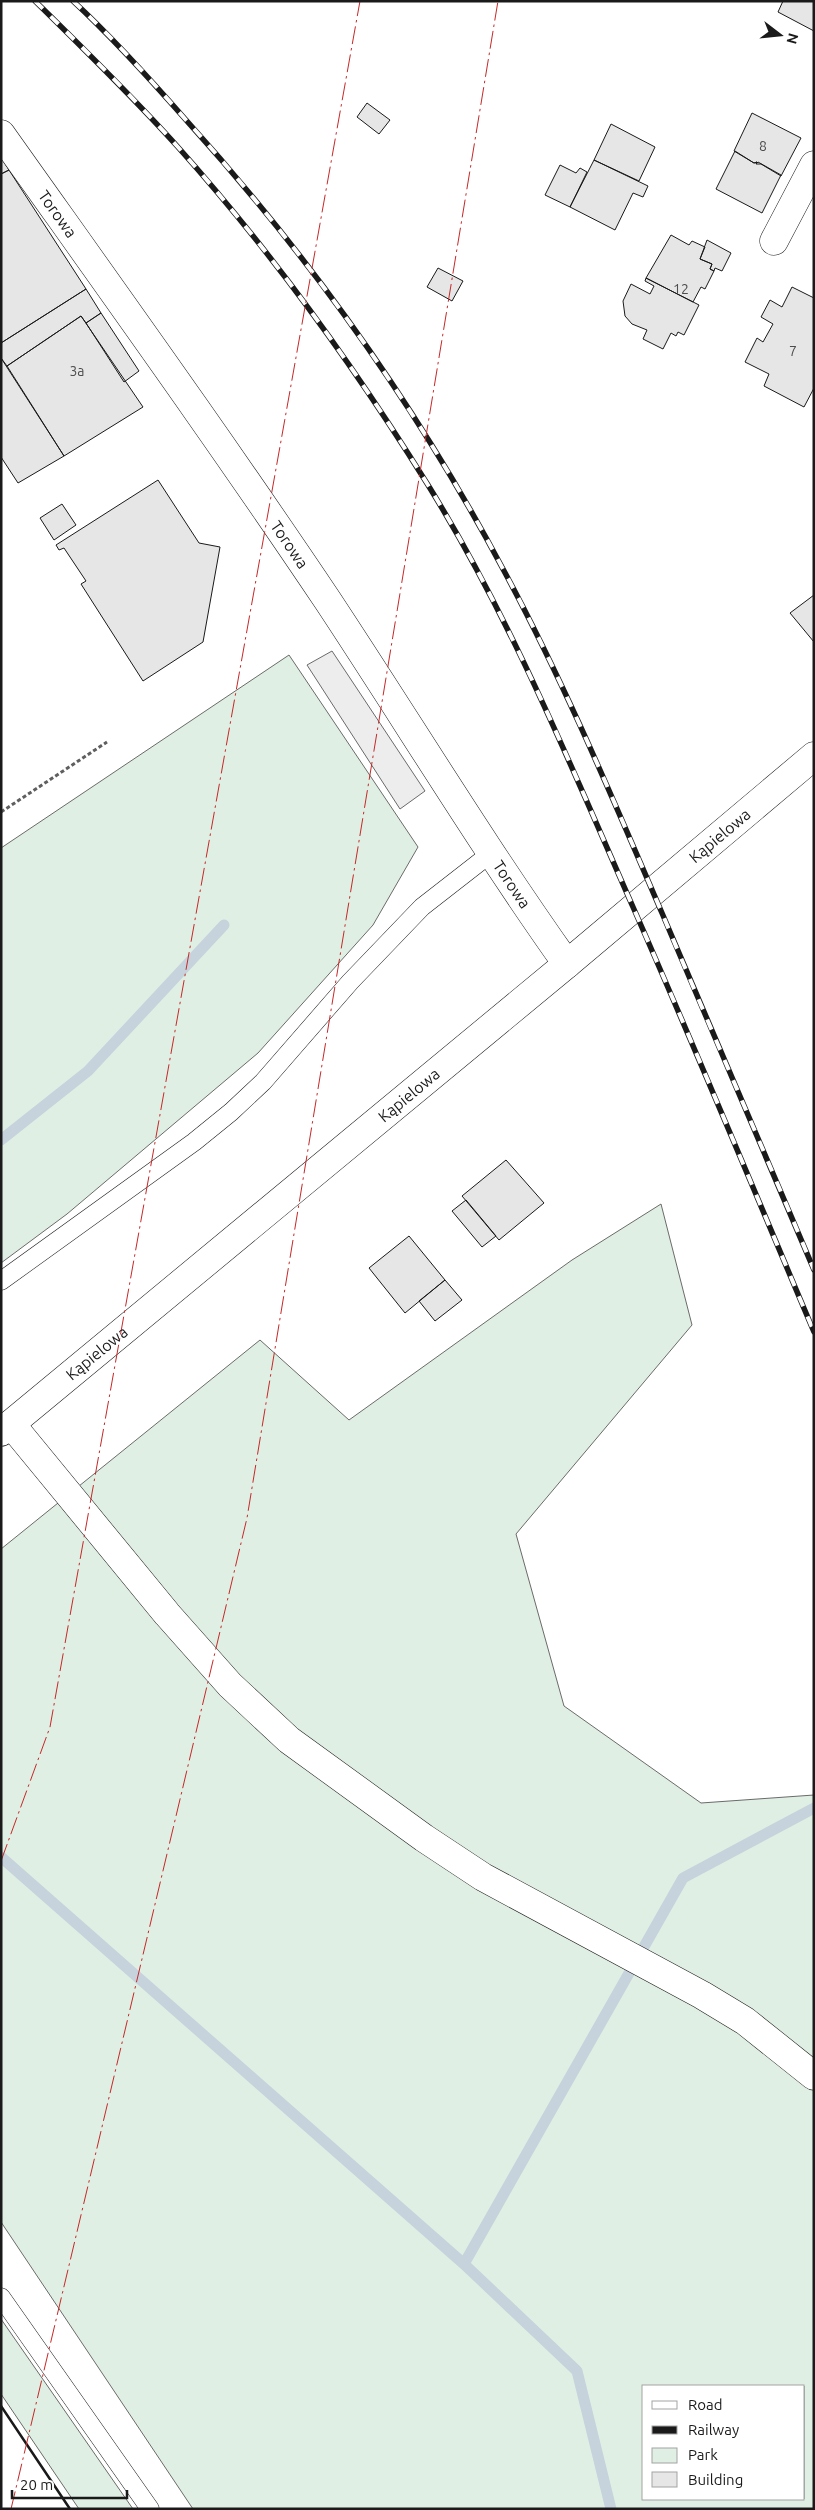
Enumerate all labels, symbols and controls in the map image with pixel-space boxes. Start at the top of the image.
north arrow [755,10,805,60]
text: N [783,31,802,46]
house number: 8 [759,138,767,154]
street label: Torowa [35,187,81,241]
house number: 12 [673,281,689,297]
house number: 7 [789,343,797,359]
house number: 3a [69,363,85,379]
street label: Torowa [267,517,312,572]
street label: Kąpielowa [685,805,754,866]
street label: Torowa [490,857,534,912]
street label: Kąpielowa [374,1064,443,1126]
street label: Kąpielowa [62,1322,131,1384]
legend [642,2385,805,2500]
text: Road [688,2396,723,2413]
text: Railway [688,2421,739,2438]
text: Park [688,2446,718,2463]
scale bar [12,2468,128,2500]
text: Building [688,2471,743,2488]
text: 20 m [20,2476,53,2493]

